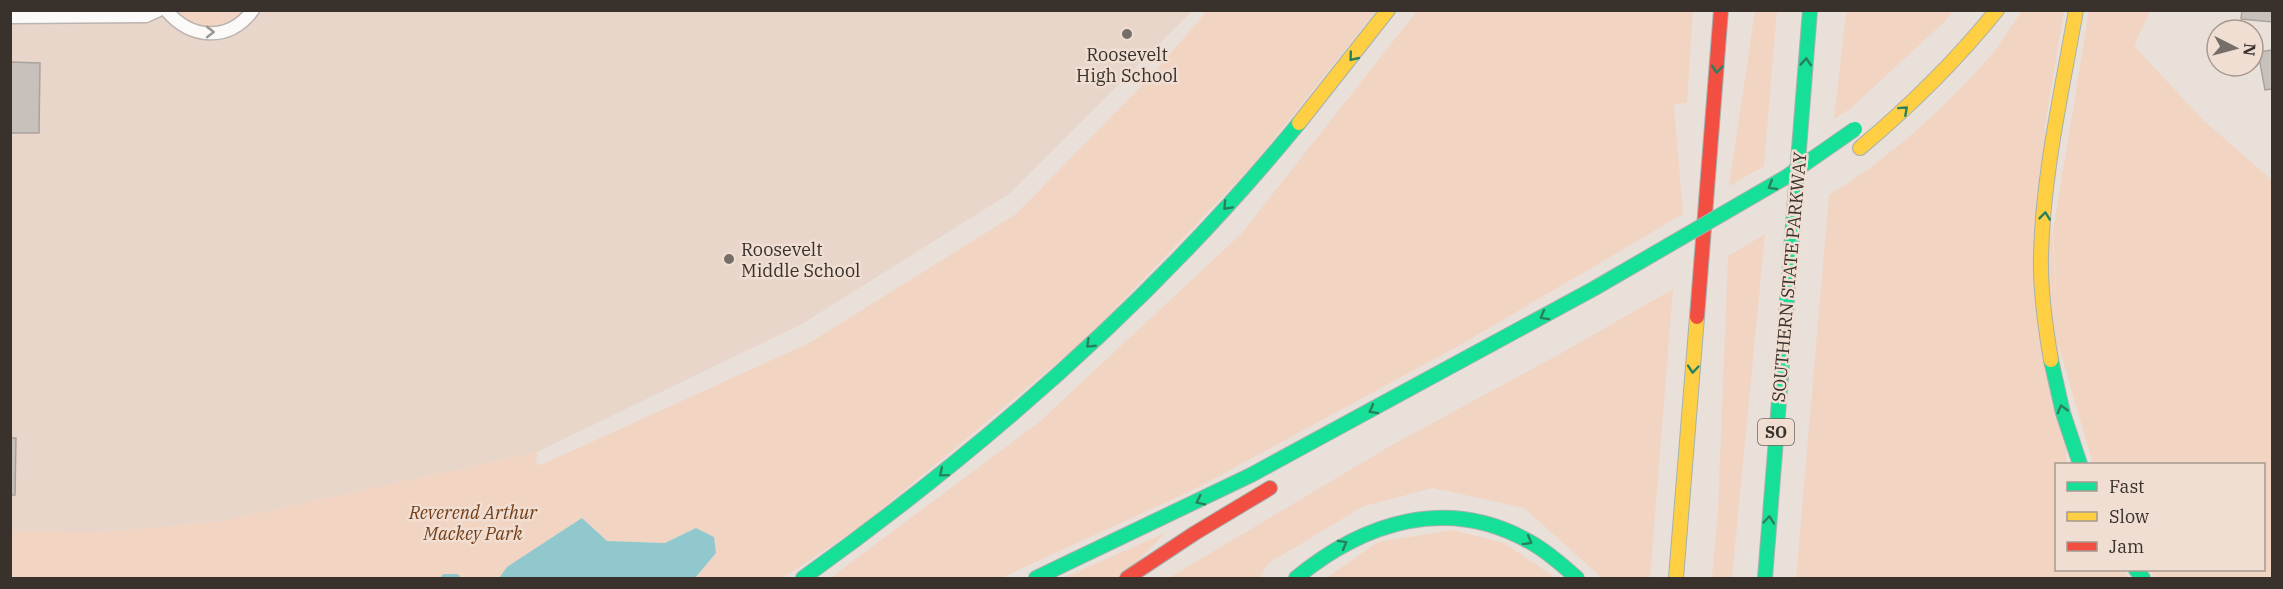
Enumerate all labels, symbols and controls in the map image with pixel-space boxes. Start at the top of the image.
north arrow [2205,18,2265,78]
one-way arrow [205,26,214,38]
marker: Roosevelt High School [1120,27,1134,41]
text: N [2239,42,2261,57]
place label: Roosevelt High School [1076,43,1178,87]
one-way arrow [1349,50,1360,61]
one-way arrow [1799,58,1812,67]
one-way arrow [1710,64,1723,73]
one-way arrow [1897,106,1908,117]
street label: SOUTHERN STATE PARKWAY [1767,150,1811,403]
one-way arrow [1768,178,1778,190]
one-way arrow [1223,199,1234,209]
one-way arrow [2038,211,2051,220]
place label: Roosevelt Middle School [741,238,860,282]
marker: Roosevelt Middle School [722,252,736,266]
one-way arrow [1540,309,1550,320]
one-way arrow [1086,337,1097,348]
one-way arrow [1687,364,1700,373]
one-way arrow [1369,403,1379,414]
one-way arrow [2056,404,2069,414]
road number: SO [1758,419,1794,445]
legend [2055,463,2265,571]
one-way arrow [939,466,950,477]
text: Fast [2109,475,2144,498]
one-way arrow [1196,493,1207,505]
park label: Reverend Arthur Mackey Park [408,501,538,545]
text: Slow [2109,505,2149,528]
one-way arrow [1762,516,1775,525]
one-way arrow [1522,534,1533,545]
text: Jam [2109,535,2144,558]
one-way arrow [1337,540,1347,551]

